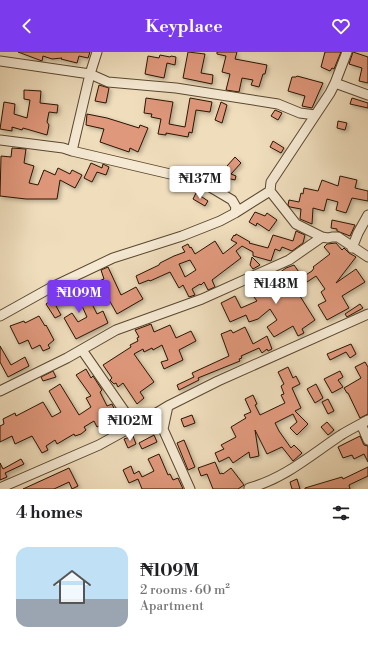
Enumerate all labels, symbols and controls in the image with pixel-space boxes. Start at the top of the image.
icon: back [16,15,38,37]
text: Keyplace [145,15,223,38]
icon: heart [330,15,352,37]
pin: ₦137M [172,166,228,200]
text: ₦137M [178,171,222,187]
pin: ₦148M [248,271,304,305]
text: ₦148M [254,276,298,292]
pin: ₦109M [51,280,107,314]
text: ₦109M [56,285,102,301]
pin: ₦102M [102,408,158,442]
text: ₦102M [108,413,152,429]
text: 4 homes [16,502,83,524]
icon: filters [330,502,352,524]
text: ₦109M [140,560,199,582]
icon: home [48,563,96,611]
text: 2 rooms · 60 m² [140,582,230,598]
text: Apartment [140,598,204,614]

